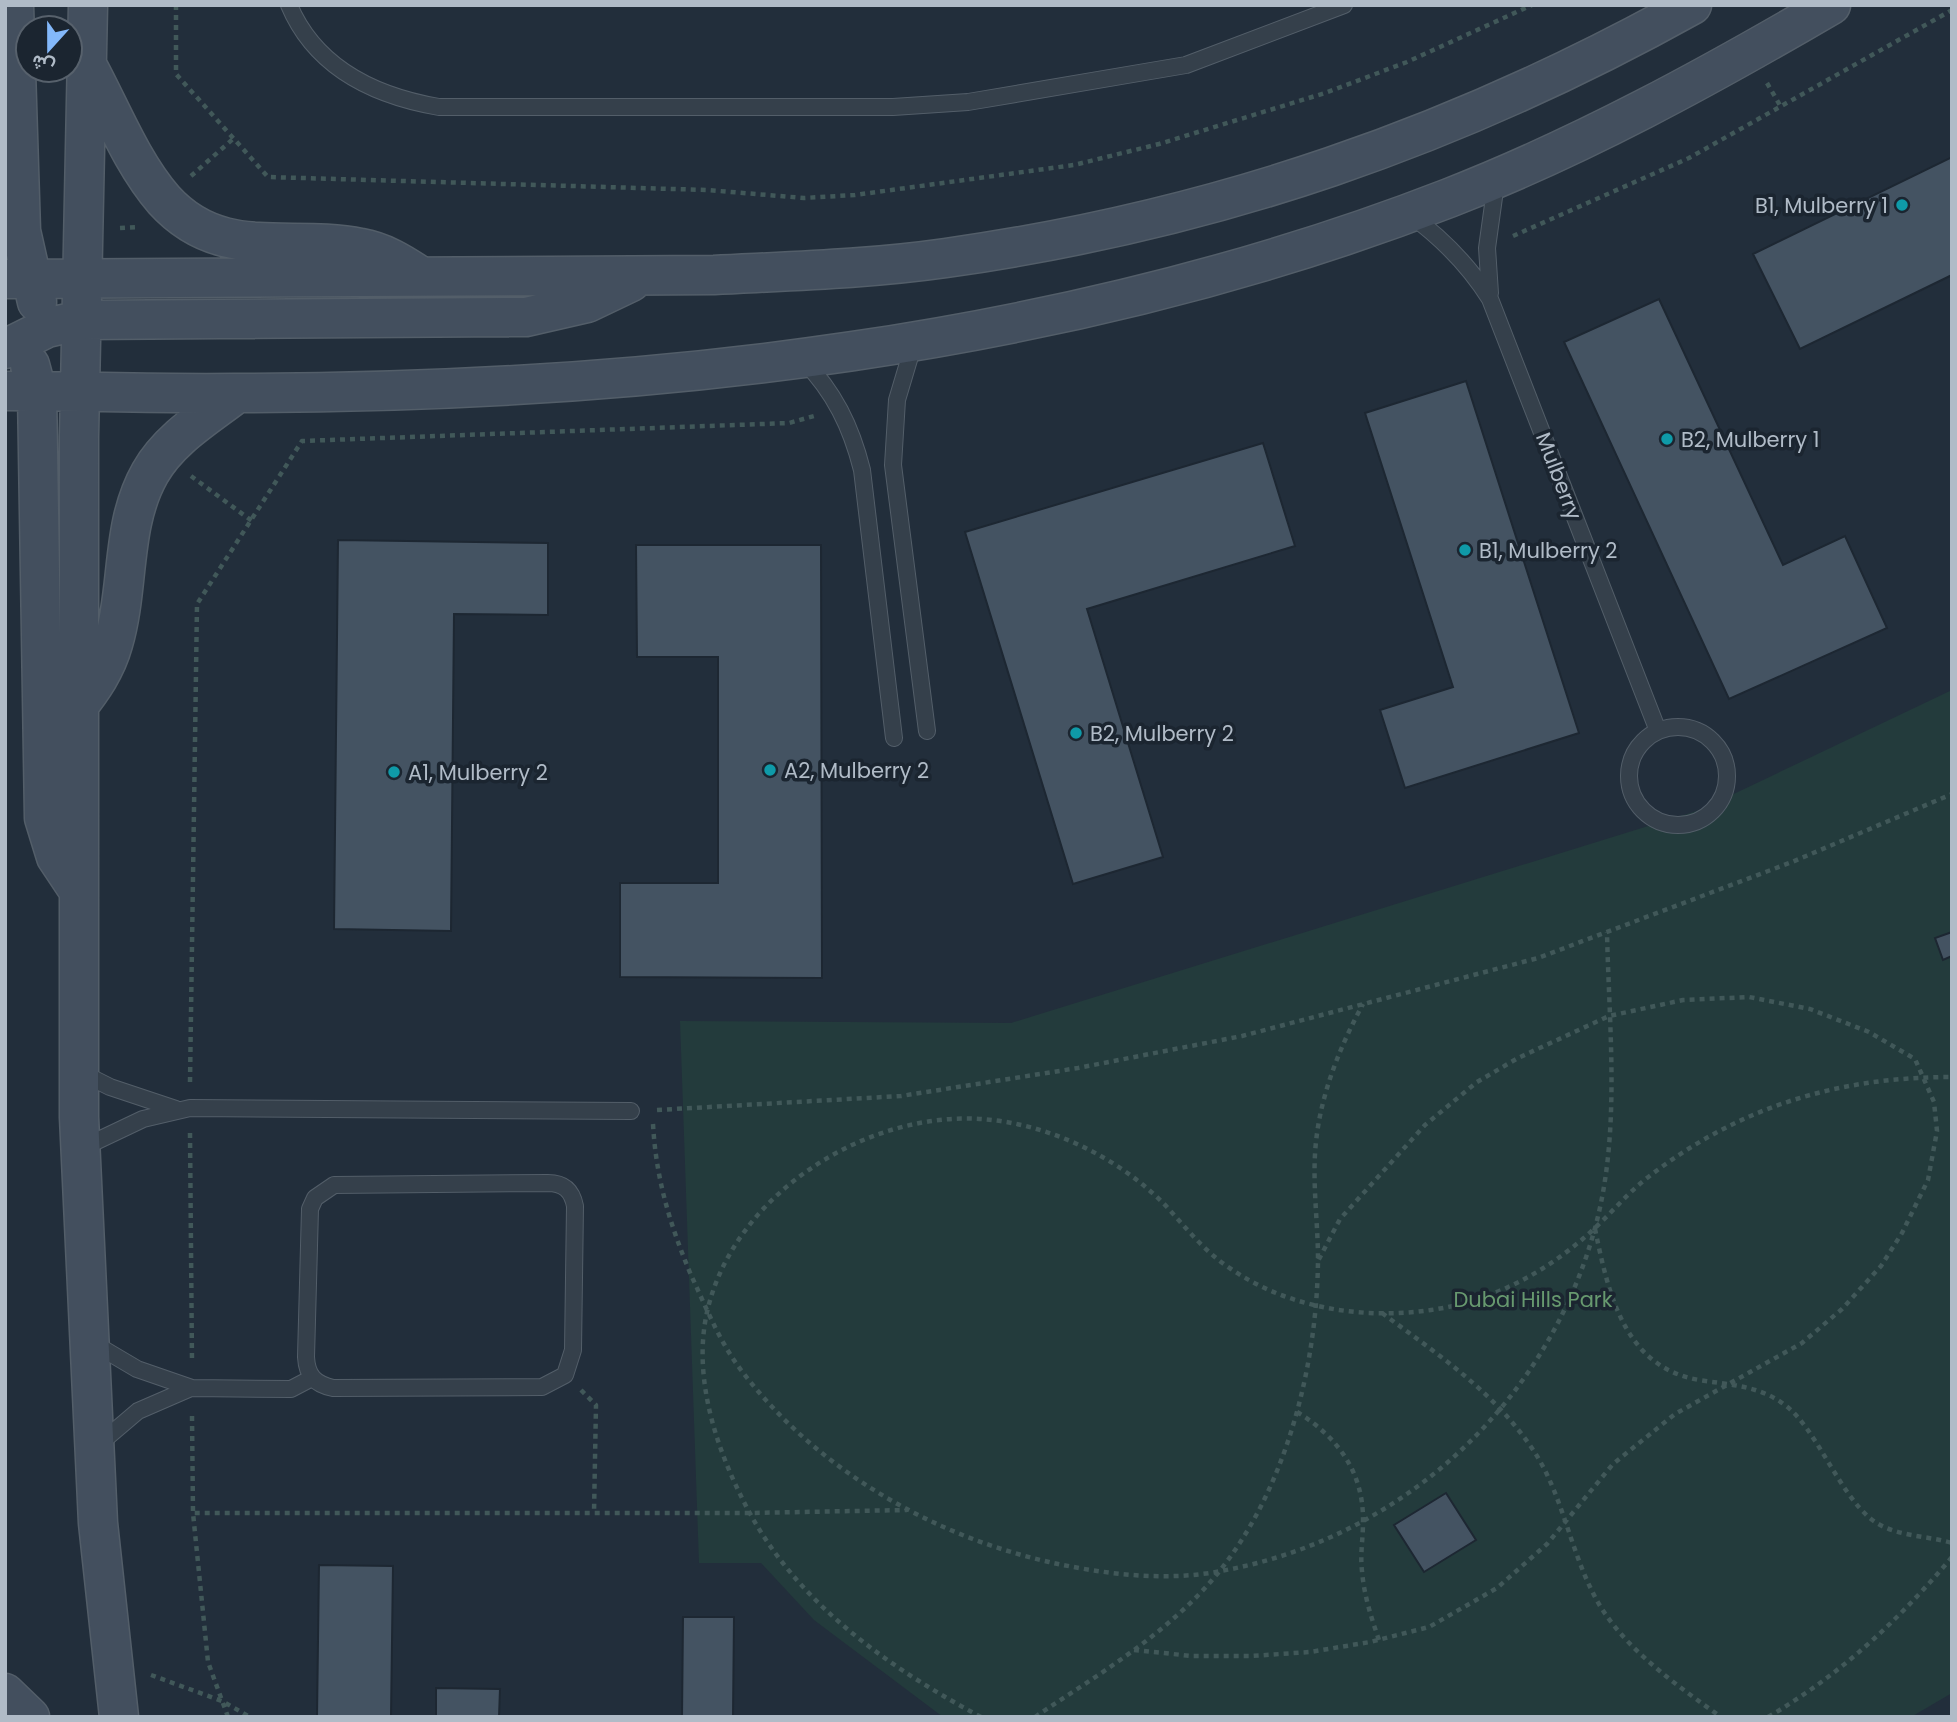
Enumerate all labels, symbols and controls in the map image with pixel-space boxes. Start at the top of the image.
north arrow [14,14,84,84]
text: ش [27,48,59,81]
place label: B1, Mulberry 1 [1755,191,1888,220]
marker: B1, Mulberry 1 [1894,197,1910,213]
place label: B2, Mulberry 1 [1681,425,1819,454]
street label: Mulberry [1529,428,1589,524]
marker: B2, Mulberry 1 [1659,431,1675,447]
place label: B1, Mulberry 2 [1479,536,1617,565]
marker: B1, Mulberry 2 [1457,542,1473,558]
place label: B2, Mulberry 2 [1090,719,1234,748]
marker: B2, Mulberry 2 [1068,725,1084,741]
place label: A2, Mulberry 2 [784,756,929,785]
place label: A1, Mulberry 2 [408,758,548,787]
marker: A2, Mulberry 2 [762,762,778,778]
marker: A1, Mulberry 2 [386,764,402,780]
park label: Dubai Hills Park [1453,1285,1613,1314]

